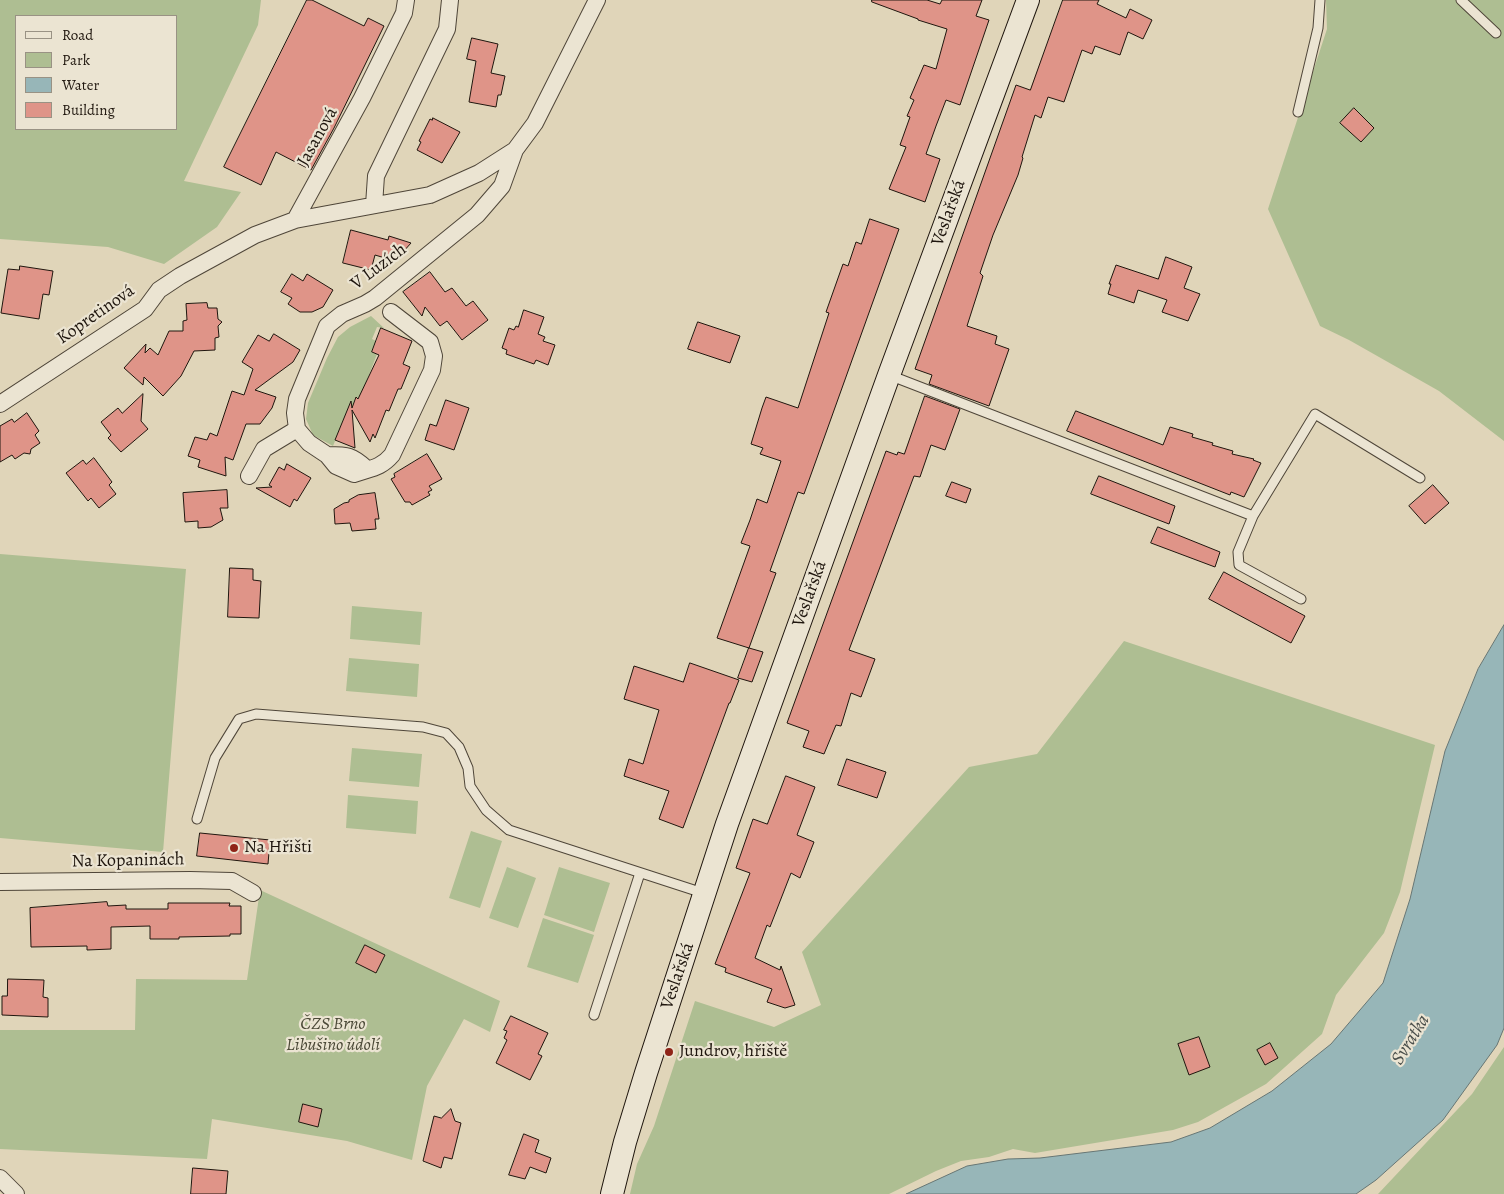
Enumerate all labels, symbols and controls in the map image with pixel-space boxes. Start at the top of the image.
legend [15,15,178,130]
text: Road [62,25,93,45]
text: Park [62,50,90,70]
text: Water [62,75,99,95]
text: Building [62,100,115,120]
street label: Jasanová [293,104,343,170]
street label: Veslařská [927,177,971,249]
street label: V Luzích [347,239,411,295]
street label: Kopretinová [53,280,139,350]
street label: Veslařská [788,558,832,630]
place label: Na Hřišti [244,837,312,859]
marker: Na Hřišti [228,842,240,854]
street label: Na Kopaninách [72,849,184,873]
street label: Veslařská [657,940,699,1012]
water label: Svratka [1387,1011,1435,1069]
park label: ČZS Brno Libušino údolí [286,1014,380,1056]
place label: Jundrov, hřiště [679,1041,787,1063]
marker: Jundrov, hřiště [663,1046,675,1058]

